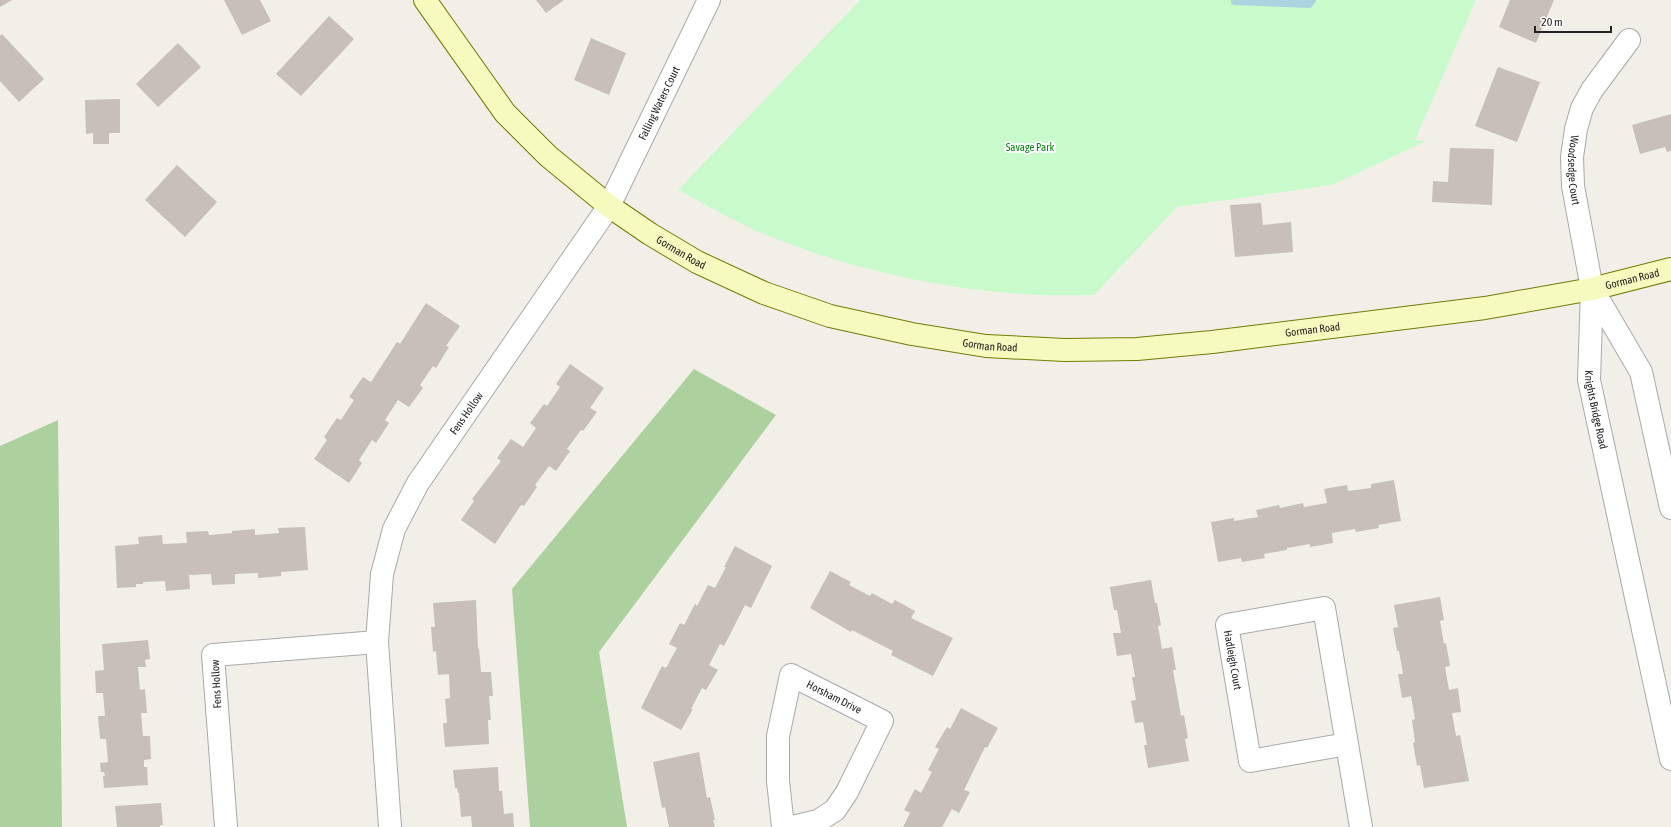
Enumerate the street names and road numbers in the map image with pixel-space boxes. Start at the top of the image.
street label: Falling Waters Court [636,64,682,142]
street label: Woodsedge Court [1566,134,1582,206]
street label: Gorman Road [654,233,708,271]
street label: Gorman Road [1604,266,1661,291]
street label: Gorman Road [1285,320,1341,339]
street label: Gorman Road [962,336,1018,354]
street label: Knights Bridge Road [1583,370,1610,450]
street label: Fens Hollow [447,389,485,437]
street label: Hadleigh Court [1222,629,1244,691]
street label: Fens Hollow [209,659,223,709]
street label: Horsham Drive [805,678,864,716]

